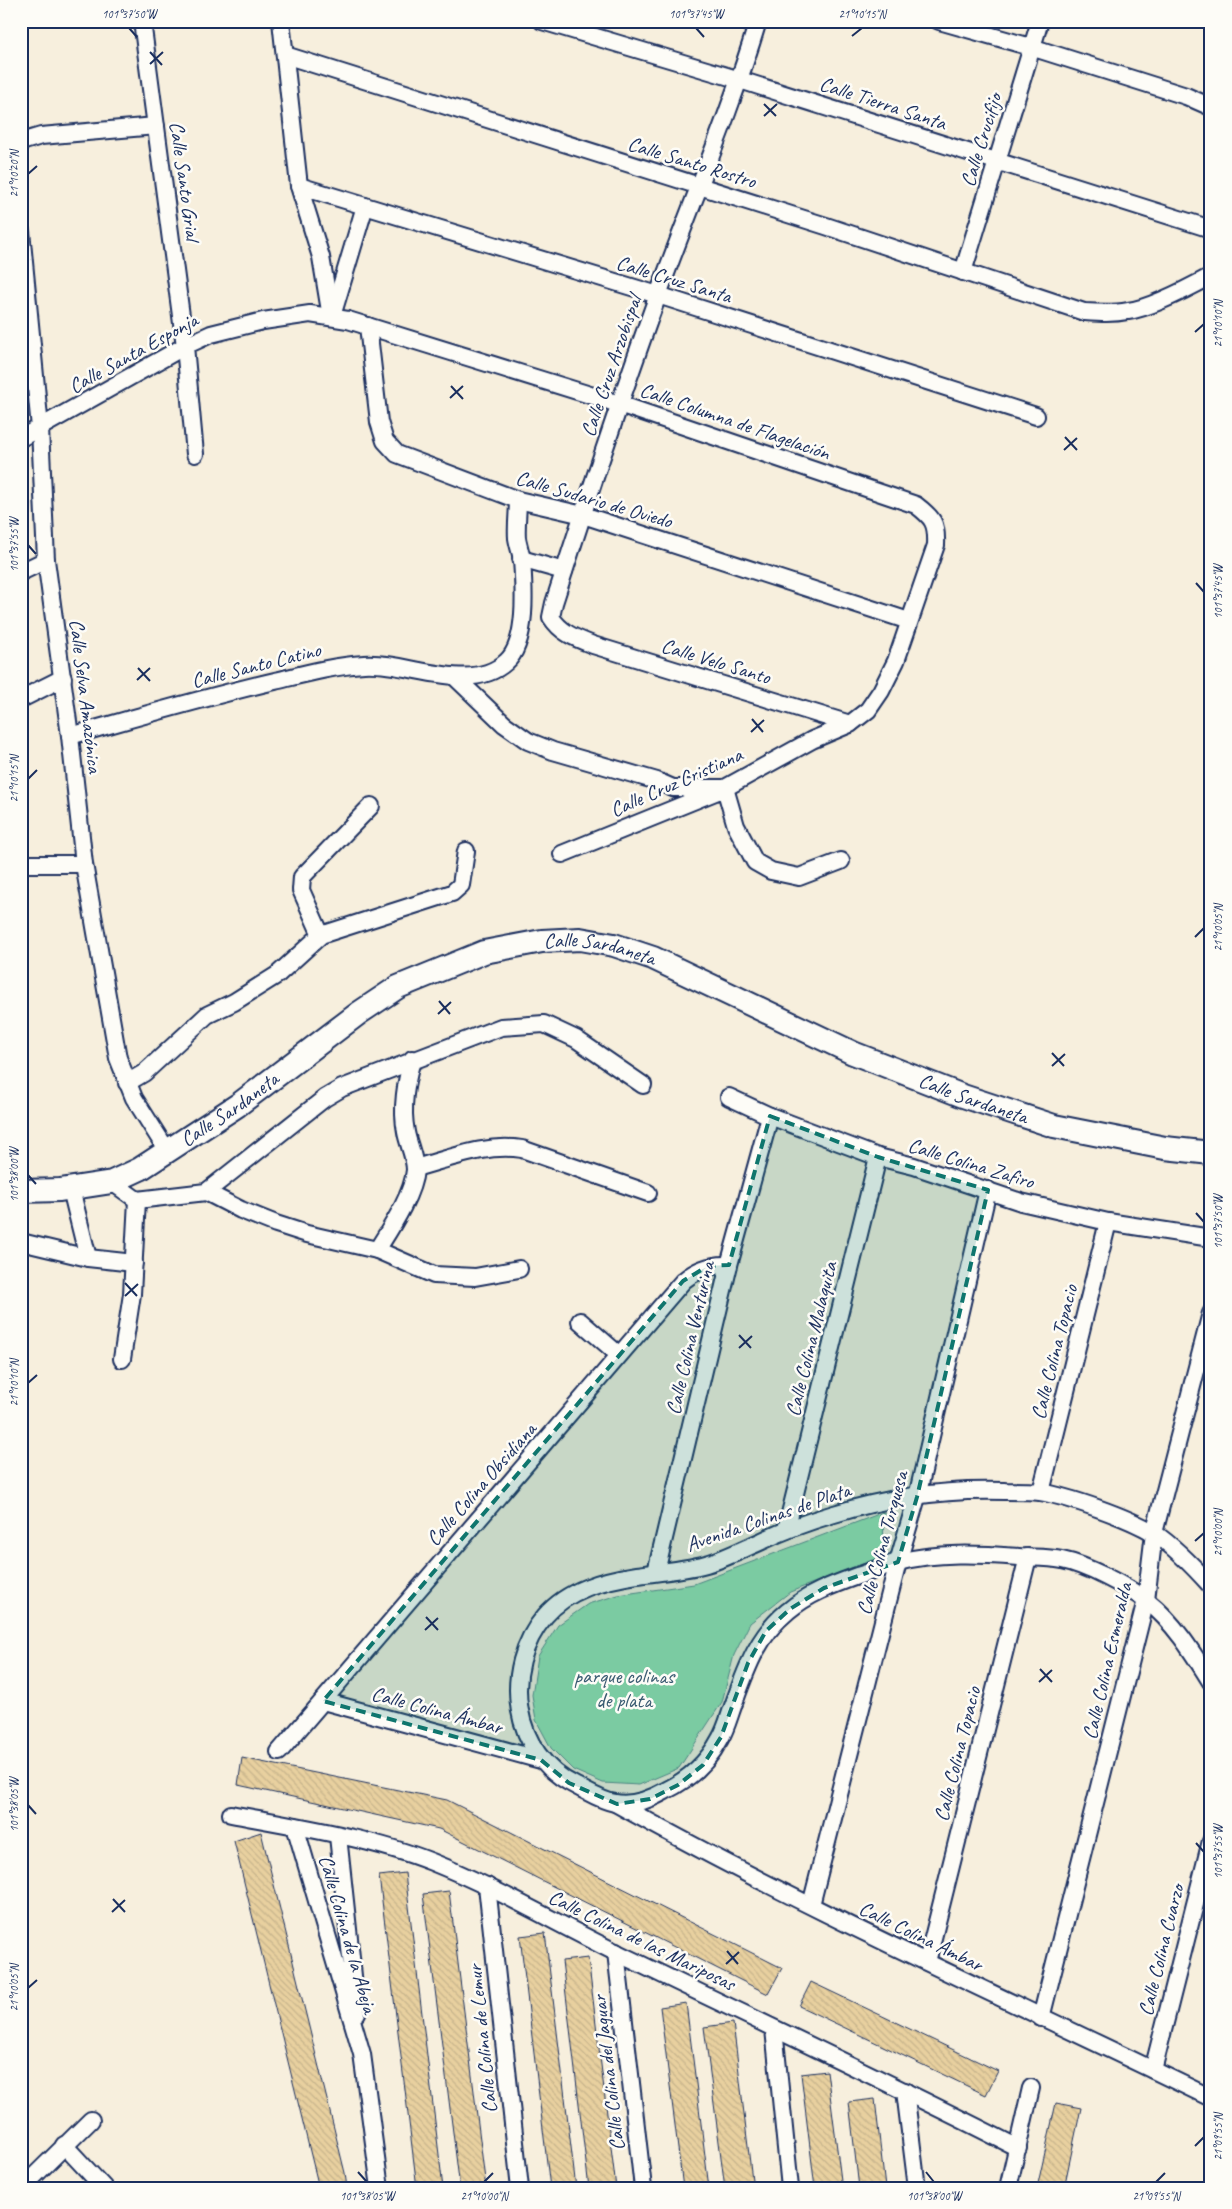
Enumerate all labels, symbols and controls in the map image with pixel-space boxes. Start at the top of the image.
text: 101°37'50"W [102,6,158,22]
text: 101°37'45"W [669,6,725,22]
text: 21°10'15"N [838,6,887,22]
street label: Calle Tierra Santa [816,70,951,136]
street label: Calle Crucifijo [954,88,1008,190]
street label: Calle Santo Grial [164,120,207,246]
street label: Calle Santo Rostro [625,130,761,194]
text: 21°10'20"N [6,149,22,198]
street label: Calle Cruz Santa [613,249,736,309]
street label: Calle Cruz Arzobispal [575,289,648,440]
text: 21°10'10"N [1210,299,1226,348]
street label: Calle Santa Esponja [64,306,204,399]
street label: Calle Columna de Flagelación [637,376,834,466]
street label: Calle Sudario de Oviedo [513,464,677,534]
text: 101°37'55"W [6,516,22,572]
text: 101°37'45"W [1210,563,1226,619]
street label: Calle Selva Amazónica [64,618,109,776]
street label: Calle Velo Santo [658,632,775,690]
street label: Calle Santo Catino [189,636,325,694]
street label: Calle Cruz Cristiana [606,740,748,823]
text: 21°10'15"N [6,754,22,803]
text: 21°10'05"N [1210,903,1226,952]
street label: Calle Sardaneta [543,926,661,972]
street label: Calle Sardaneta [175,1065,285,1152]
street label: Calle Sardaneta [915,1067,1033,1130]
street label: Calle Colina Zafiro [905,1132,1039,1195]
text: 101°38'00"W [6,1146,22,1202]
text: 101°37'50"W [1210,1193,1226,1249]
street label: Calle Colina Venturina [660,1257,721,1417]
street label: Calle Colina Malaquita [779,1257,843,1419]
street label: Calle Colina Topacio [1025,1281,1084,1422]
text: 21°10'10"N [6,1358,22,1407]
street label: Calle Colina Obsidiana [420,1415,543,1551]
street label: Calle Colina Turquesa [850,1466,914,1618]
street label: Avenida Colinas de Plata [682,1476,856,1557]
text: 21°10'00"N [1210,1508,1226,1557]
street label: Calle Colina Esmeralda [1076,1579,1138,1742]
park label: parque colinas de plata [574,1663,676,1713]
street label: Calle Colina Ámbar [369,1680,507,1740]
street label: Calle Colina Topacio [928,1683,987,1824]
text: 101°38'05"W [6,1776,22,1832]
text: 101°37'55"W [1210,1823,1226,1879]
street label: Calle Colina de la Abeja [313,1852,384,2018]
street label: Calle Colina Cuarzo [1132,1879,1191,2018]
street label: Calle Colina de las Mariposas [544,1884,741,1997]
street label: Calle Colina Ámbar [855,1895,988,1978]
street label: Calle Colina de Lemur [461,1961,503,2114]
text: 21°10'05"N [6,1963,22,2012]
street label: Calle Colina del Jaguar [585,1992,630,2152]
text: 21°09'55"N [1210,2112,1226,2161]
text: 101°38'05"W [340,2188,396,2204]
text: 21°10'00"N [460,2188,509,2204]
text: 101°38'00"W [907,2188,963,2204]
text: 21°09'55"N [1132,2188,1181,2204]

